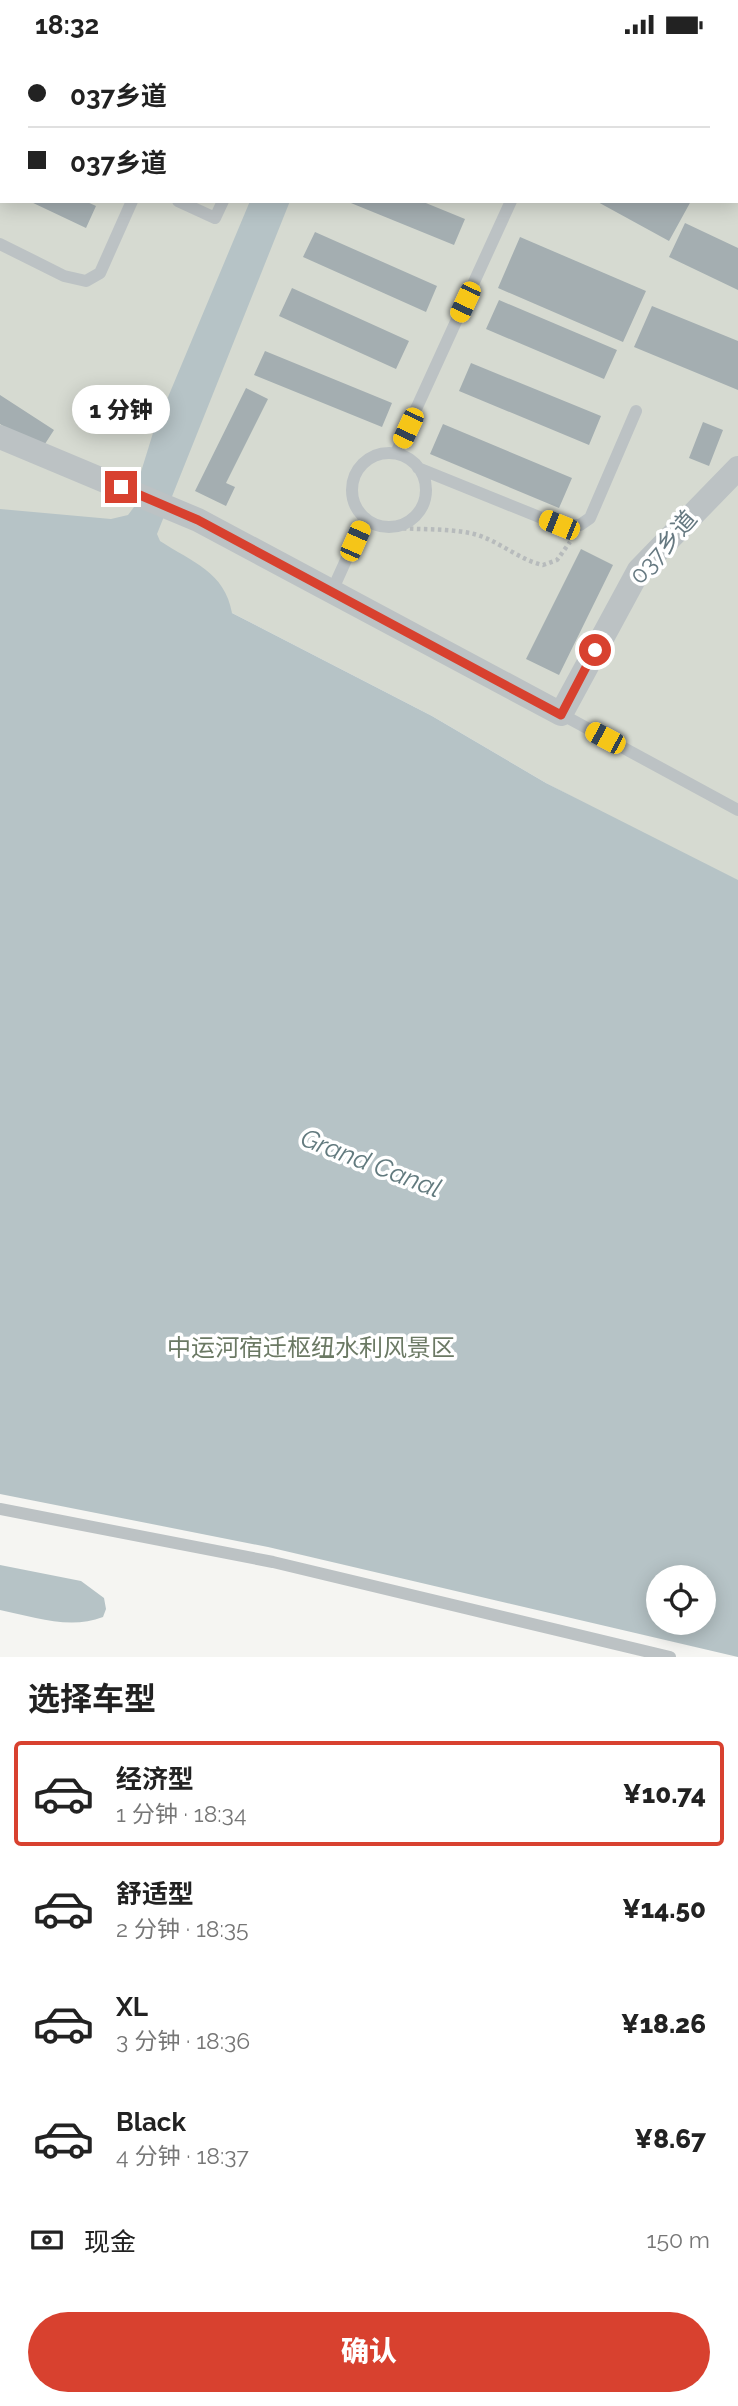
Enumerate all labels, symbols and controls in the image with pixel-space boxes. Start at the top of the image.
text: 18:32 [35,10,99,40]
text: 037乡道 [70,81,167,111]
text: 037乡道 [70,148,167,178]
car [447,279,484,325]
callout: 1 分钟 [72,385,170,435]
text: 1 分钟 [89,396,153,423]
car [390,405,427,451]
route end [105,471,137,503]
street label: 037乡道 [623,504,703,590]
car [536,507,583,543]
car [337,518,374,564]
route start [579,634,611,666]
car [582,719,629,757]
water label: Grand Canal [296,1122,446,1204]
park label: 中运河宿迁枢纽水利风景区 [167,1333,455,1362]
map controls [646,1565,716,1635]
button: locate [646,1565,716,1635]
text: 选择车型 [28,1680,156,1717]
icon: car [32,1762,95,1825]
text: 经济型 [116,1764,194,1794]
text: ¥10.74 [623,1779,706,1809]
text: 1 分钟 · 18:34 [116,1800,246,1827]
icon: car [32,1877,95,1940]
text: 舒适型 [116,1879,194,1909]
text: ¥14.50 [622,1894,706,1924]
text: 2 分钟 · 18:35 [116,1915,249,1942]
icon: car [32,1992,95,2055]
text: XL [116,1992,148,2022]
text: ¥18.26 [621,2009,706,2039]
text: 3 分钟 · 18:36 [116,2027,250,2054]
icon: car [32,2107,95,2170]
text: Black [116,2107,186,2137]
text: ¥8.67 [634,2124,706,2154]
text: 4 分钟 · 18:37 [116,2142,249,2169]
icon: cash [28,2221,66,2259]
text: 150 m [647,2226,710,2253]
text: 现金 [84,2227,136,2257]
button: 确认 [28,2312,710,2392]

